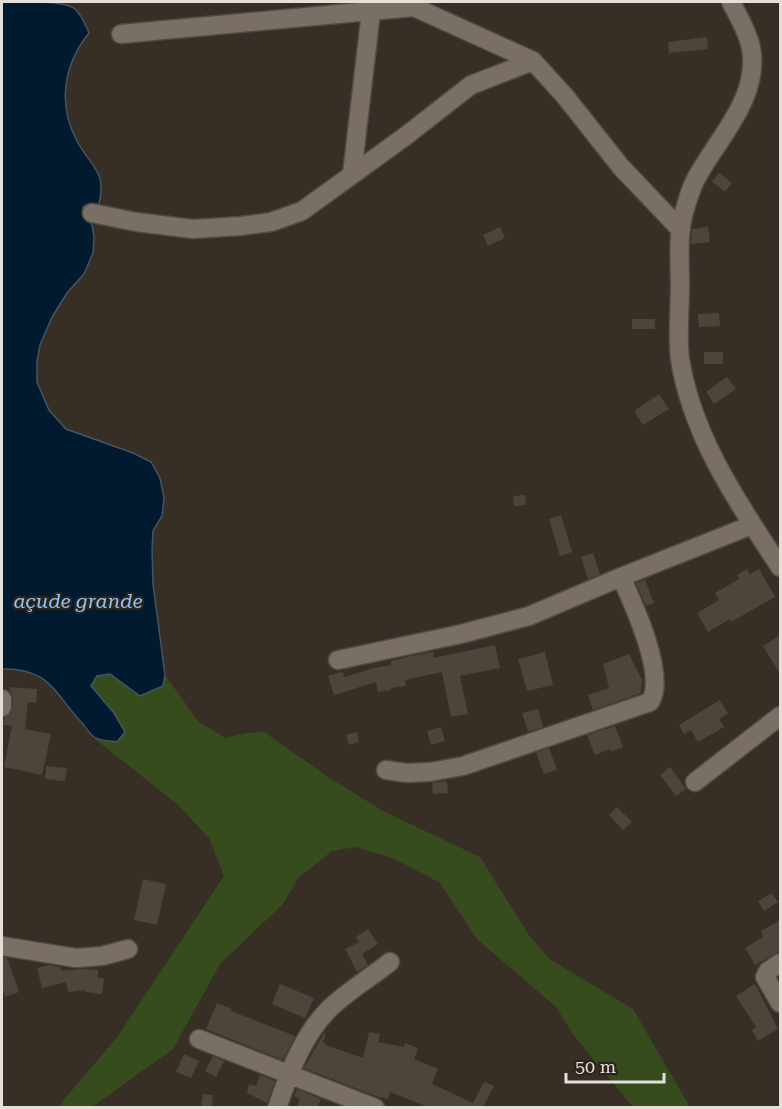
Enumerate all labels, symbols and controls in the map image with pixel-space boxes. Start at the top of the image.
water label: açude grande [13,589,143,613]
scale bar [566,1046,664,1084]
text: 50 m [575,1056,616,1077]

